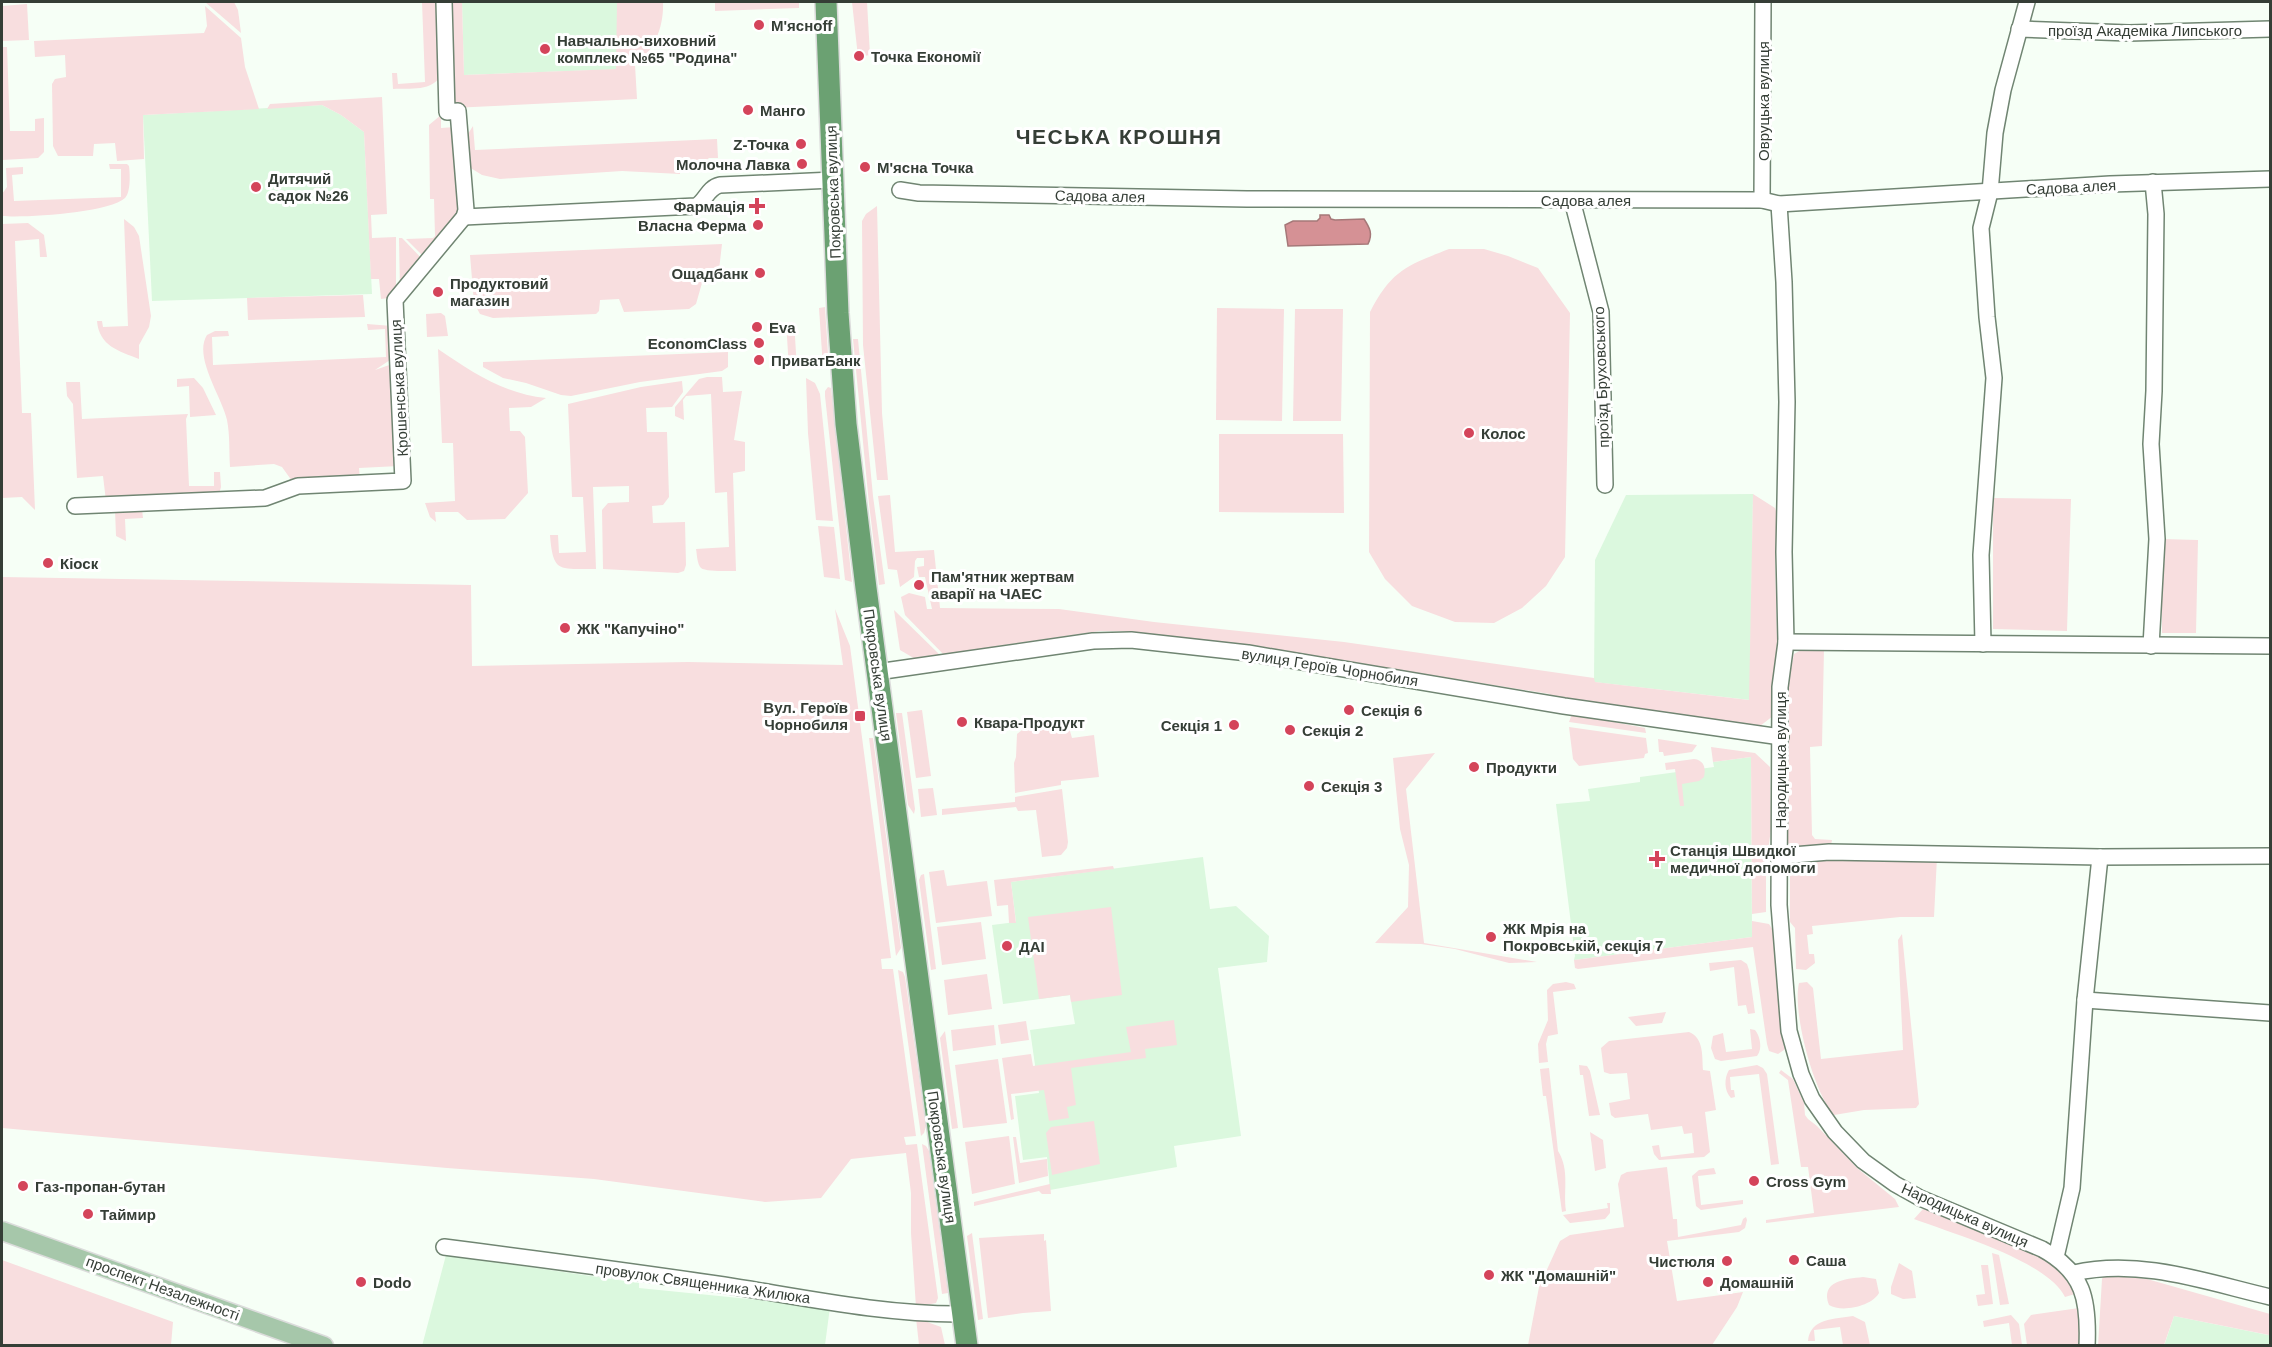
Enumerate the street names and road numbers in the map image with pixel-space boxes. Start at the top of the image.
street label: проїзд Академіка Липського [2048,22,2242,39]
street label: Овруцька вулиця [1755,41,1772,161]
street label: Покровська вулиця [822,125,844,259]
street label: Садова алея [2025,176,2117,198]
street label: Садова алея [1055,187,1145,205]
street label: Садова алея [1541,192,1631,209]
street label: проїзд Бруховського [1590,306,1612,448]
street label: Крошенська вулиця [387,319,411,457]
street label: Покровська вулиця [860,608,896,742]
street label: вулиця Героїв Чорнобиля [1241,645,1419,689]
street label: Народицька вулиця [1772,691,1789,829]
street label: Покровська вулиця [924,1090,960,1224]
street label: Народицька вулиця [1899,1179,2031,1251]
street label: проспект Незалежності [84,1252,242,1324]
street label: провулок Священника Жилюка [595,1260,812,1307]

